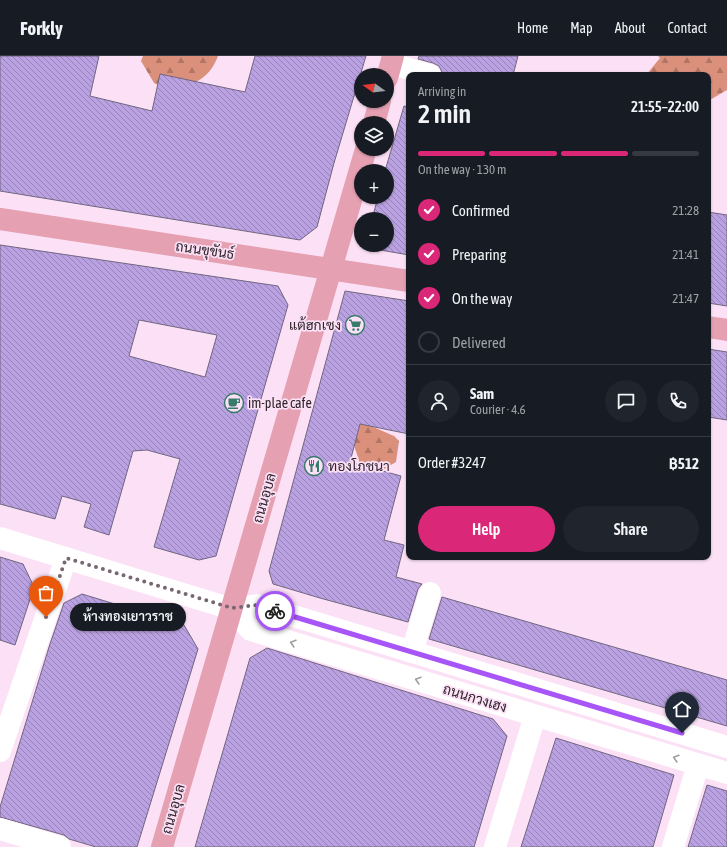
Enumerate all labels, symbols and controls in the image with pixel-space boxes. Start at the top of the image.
text: Forkly [20,17,63,39]
text: Home [517,20,548,36]
text: Map [570,20,593,36]
text: About [615,20,646,36]
text: Contact [668,20,707,36]
north arrow [354,68,394,108]
map controls [354,68,394,252]
text: Arriving in [418,84,466,99]
text: 21:55–22:00 [631,98,699,115]
text: 2 min [418,99,471,129]
button: layers [354,116,394,156]
text: On the way · 130 m [418,162,506,177]
button: + [354,164,394,204]
icon: check [418,199,440,221]
text: Confirmed [452,202,510,219]
text: 21:28 [672,203,699,218]
button: − [354,212,394,252]
street label: ถนนขุขันธ์ [174,237,236,264]
icon: check [418,243,440,265]
text: Preparing [452,246,506,263]
text: 21:41 [672,247,699,262]
icon: check [418,287,440,309]
text: On the way [452,290,513,307]
text: 21:47 [672,291,699,306]
supermarket icon: แต้ฮกเซง [344,314,366,336]
place label: แต้ฮกเซง [289,316,341,333]
text: Delivered [452,334,506,351]
button: person [418,380,460,422]
button: chat [605,380,647,422]
button: phone [657,380,699,422]
text: Sam [470,385,494,402]
cafe icon: im-plae cafe [223,392,245,414]
place label: im-plae cafe [248,395,312,411]
text: Courier · 4.6 [470,402,526,417]
text: Order #3247 [418,454,486,471]
restaurant icon: ทองโภชนา [303,455,325,477]
text: ฿512 [669,455,699,472]
place label: ทองโภชนา [328,458,390,474]
street label: ถนนอุบล [249,471,281,525]
button: Help [418,506,555,552]
button: Share [563,506,699,552]
pin [29,576,63,617]
icon: bag [35,582,57,604]
courier [255,591,295,631]
icon: bike [264,600,286,622]
callout: ห้างทองเยาวราช [70,603,186,631]
text: ห้างทองเยาวราช [83,609,173,624]
one-way arrow [290,639,297,648]
one-way arrow [414,676,421,685]
street label: ถนนกวงเฮง [441,681,509,715]
pin [665,692,699,733]
icon: home [671,698,693,720]
one-way arrow [673,754,680,763]
street label: ถนนอุบล [158,782,190,836]

